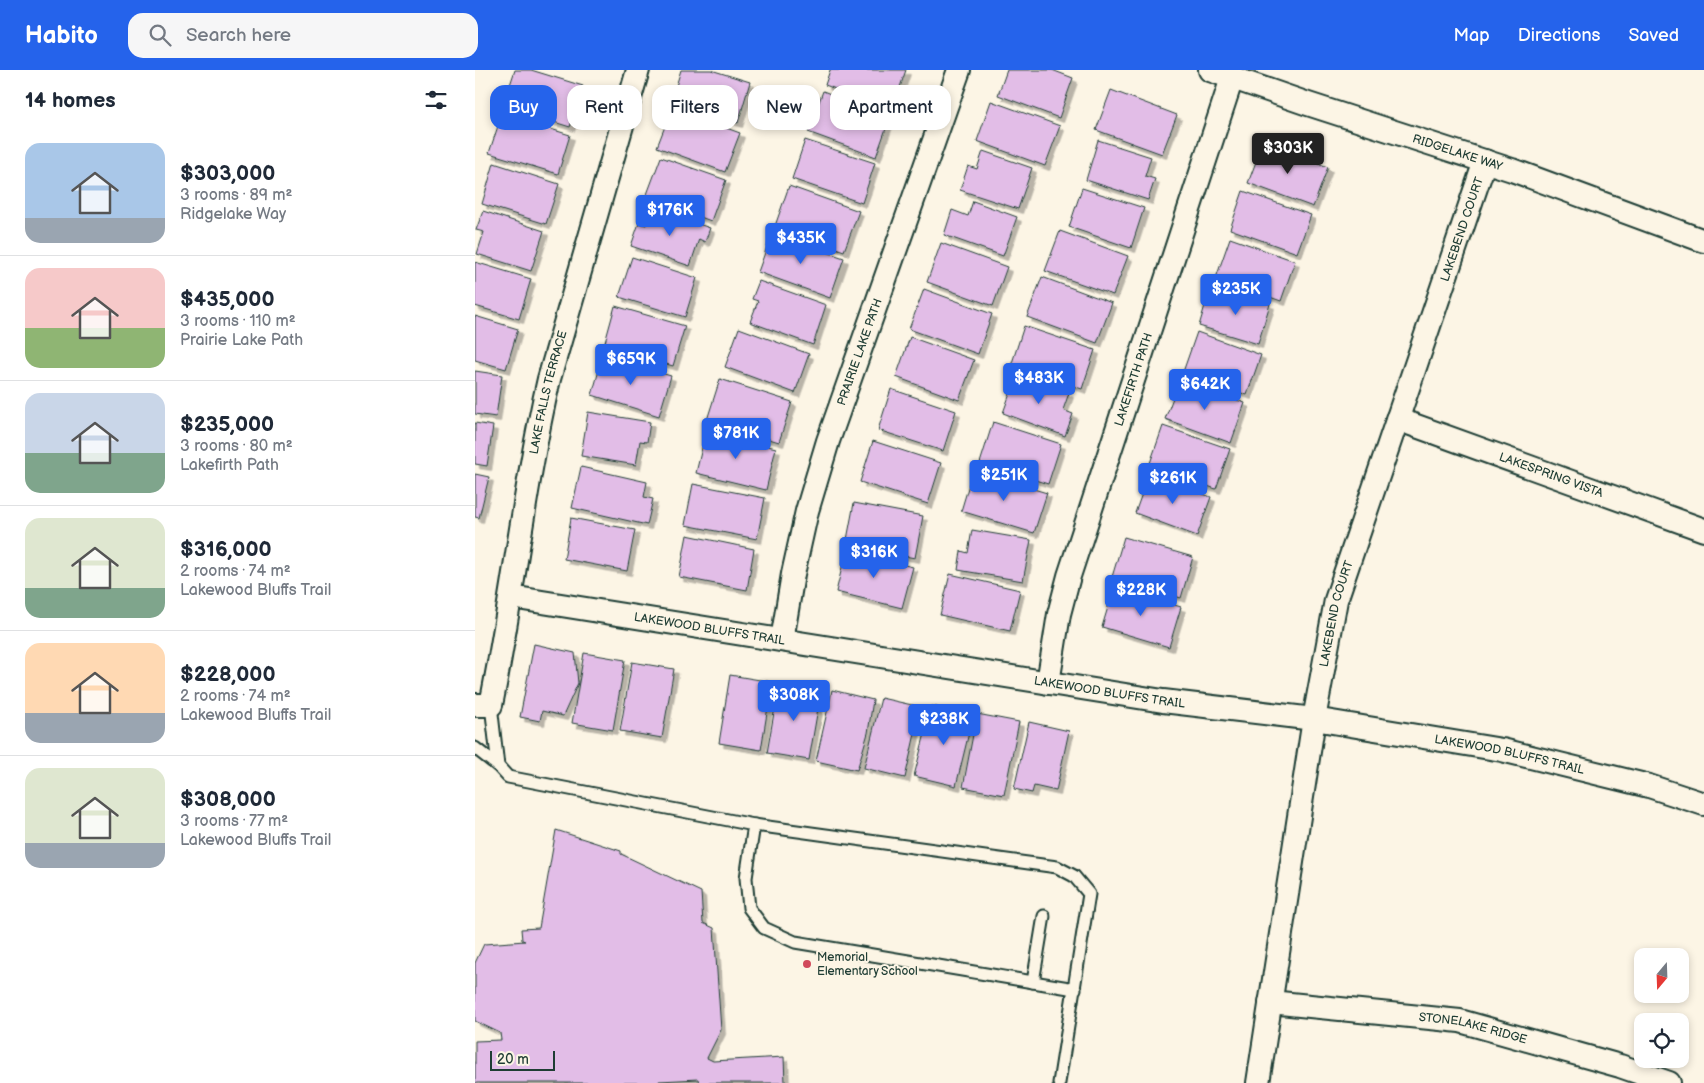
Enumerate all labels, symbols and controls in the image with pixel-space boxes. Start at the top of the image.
search box [128,13,478,58]
text: Habito [25,21,98,50]
icon: search [146,21,174,49]
text: Search here [186,24,291,47]
text: Map [1454,25,1490,46]
text: Directions [1518,25,1600,46]
text: Saved [1628,25,1679,46]
chip: Buy [490,85,557,130]
chip: Rent [567,85,642,130]
chip: Filters [652,85,738,130]
chip: New [748,85,820,130]
chip: Apartment [830,85,951,130]
icon: filters [422,86,450,114]
text: 14 homes [25,88,116,113]
street label: RIDGELAKE WAY [1411,131,1505,175]
pin: $303K [1253,132,1323,175]
text: $303K [1263,139,1313,158]
text: $303,000 [180,161,275,186]
icon: home [65,163,125,223]
street label: LAKEBEND COURT [1438,174,1487,283]
text: 3 rooms · 89 m² [180,186,292,205]
pin: $176K [635,194,705,237]
text: $176K [647,201,693,220]
text: Ridgelake Way [180,205,286,224]
pin: $435K [766,222,836,265]
text: $435K [776,229,826,248]
pin: $235K [1201,274,1271,316]
text: $235K [1211,280,1261,299]
text: $435,000 [180,287,275,312]
icon: home [65,288,125,348]
street label: PRAIRIE LAKE PATH [834,296,886,408]
text: 3 rooms · 110 m² [180,312,296,331]
street label: LAKE FALLS TERRACE [527,329,571,455]
text: Prairie Lake Path [180,331,303,350]
street label: LAKEFIRTH PATH [1112,331,1156,428]
pin: $659K [596,344,666,386]
text: $659K [606,350,656,369]
pin: $483K [1004,362,1074,405]
pin: $642K [1170,368,1240,411]
text: $483K [1014,369,1064,388]
text: $642K [1180,375,1230,394]
text: $235,000 [180,412,274,437]
icon: home [65,413,125,473]
pin: $781K [701,418,771,460]
text: $781K [713,424,759,443]
text: 3 rooms · 80 m² [180,437,293,456]
street label: LAKESPRING VISTA [1497,450,1606,501]
text: Lakefirth Path [180,456,279,475]
pin: $251K [969,460,1039,502]
pin: $261K [1138,462,1208,505]
text: $251K [981,466,1027,485]
text: $261K [1149,469,1197,488]
pin: $316K [839,536,909,579]
text: $316,000 [180,537,272,562]
icon: home [65,538,125,598]
text: $316K [850,543,898,562]
street label: LAKEBEND COURT [1317,558,1357,668]
text: 2 rooms · 74 m² [180,562,291,581]
pin: $228K [1106,574,1176,617]
text: Lakewood Bluffs Trail [180,581,331,600]
text: $228K [1116,581,1166,600]
street label: LAKEWOOD BLUFFS TRAIL [633,610,786,649]
text: $228,000 [180,662,276,687]
icon: home [65,663,125,723]
street label: LAKEWOOD BLUFFS TRAIL [1033,674,1186,712]
pin: $308K [759,680,829,722]
text: $308K [769,686,819,705]
text: 2 rooms · 74 m² [180,687,291,706]
pin: $238K [909,704,979,746]
text: Lakewood Bluffs Trail [180,706,331,725]
text: $238K [919,710,969,729]
street label: LAKEWOOD BLUFFS TRAIL [1433,732,1586,778]
text: $308,000 [180,787,276,812]
icon: home [65,788,125,848]
text: 3 rooms · 77 m² [180,812,288,831]
text: Lakewood Bluffs Trail [180,831,331,850]
north arrow [1634,948,1689,1002]
map controls [1634,948,1689,1068]
place label: Memorial Elementary School [817,950,918,979]
marker: Memorial Elementary School [801,958,813,970]
street label: STONELAKE RIDGE [1418,1010,1529,1048]
button: locate [1634,1013,1689,1068]
scale bar [490,1048,555,1071]
text: 20 m [497,1051,529,1068]

